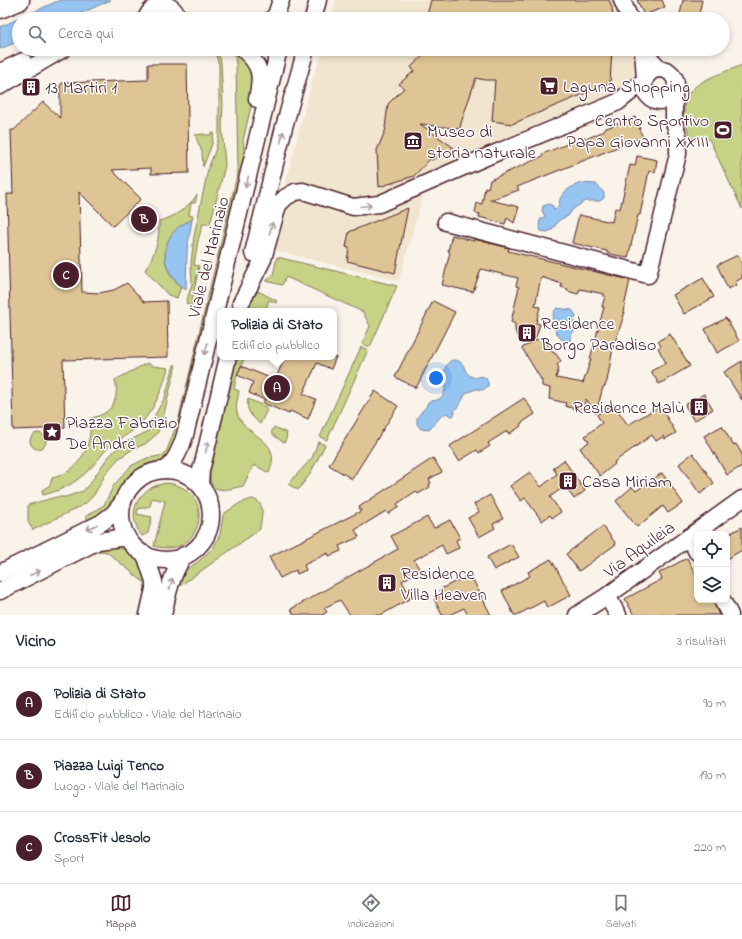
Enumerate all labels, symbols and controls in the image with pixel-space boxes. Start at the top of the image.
search box [12,12,730,56]
icon: search [26,23,48,45]
text: Cerca qui [58,23,114,45]
supermarket icon: Laguna Shopping [538,75,560,97]
place label: Laguna Shopping [563,75,690,102]
building icon: 13 Martiri 1 [20,76,42,98]
place label: 13 Martiri 1 [45,76,117,102]
place label: Centro Sportivo Papa Giovanni XXIII [566,109,709,156]
sports icon: Centro Sportivo Papa Giovanni XXIII [712,119,734,141]
place label: Museo di storia naturale [427,120,537,167]
museum icon: Museo di storia naturale [402,130,424,152]
one-way arrow [278,131,286,144]
one-way arrow [243,175,250,188]
street label: Viale del Marinaio [182,194,238,322]
one-way arrow [359,202,372,209]
pin: B [131,204,157,234]
one-way arrow [268,222,275,235]
pin: C [53,260,79,290]
popup [217,308,337,360]
place label: Residence Borgo Paradiso [540,312,656,360]
text: Polizia di Stato [231,314,323,336]
building icon: Residence Borgo Paradiso [516,322,538,344]
text: Edificio pubblico [231,336,320,355]
one-way arrow [202,343,210,356]
your location [426,368,446,388]
pin: A [264,373,290,403]
place label: Residence Malù [573,396,685,422]
building icon: Residence Malù [688,396,710,418]
place label: Piazza Fabrizio De Andrè [65,411,177,458]
place icon: Piazza Fabrizio De Andrè [41,421,63,443]
one-way arrow [204,441,211,454]
building icon: Casa Miriam [557,470,579,492]
place label: Casa Miriam [582,470,672,496]
street label: Via Aquileia [598,516,681,586]
one-way arrow [87,524,99,531]
map controls [694,531,730,603]
button: locate [694,531,730,567]
place label: Residence Villa Heaven [400,562,487,609]
button: layers [694,567,730,603]
one-way arrow [29,569,41,576]
building icon: Residence Villa Heaven [376,572,398,594]
one-way arrow [168,578,175,591]
text: Vicino [16,629,56,654]
text: 3 risultati [677,632,726,651]
text: Polizia di Stato [54,683,146,705]
text: A [25,694,33,713]
text: 90 m [703,694,726,713]
text: Edificio pubblico · Viale del Marinaio [54,705,242,724]
text: Piazza Luigi Tenco [54,755,164,777]
text: B [25,766,33,785]
text: 190 m [699,766,726,785]
text: Luogo · Viale del Marinaio [54,777,185,796]
text: CrossFit Jesolo [54,827,151,849]
text: C [25,838,33,857]
text: 220 m [694,838,726,857]
text: Sport [54,849,85,868]
tab: Mappa [106,892,136,932]
tab: Indicazioni [348,892,394,932]
tab: Salvati [606,892,636,932]

